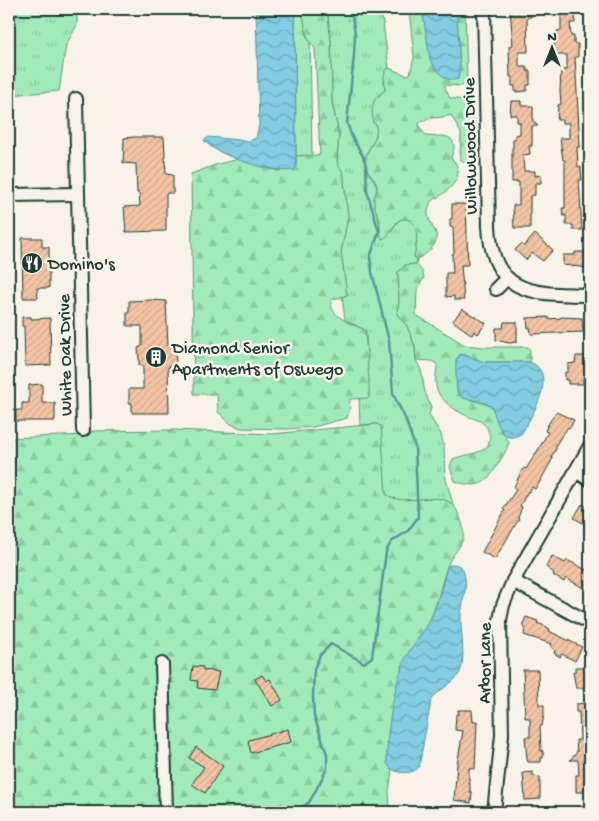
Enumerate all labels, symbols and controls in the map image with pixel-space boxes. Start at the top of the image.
north arrow [526,22,576,72]
text: N [547,29,557,46]
street label: Willowwood Drive [460,77,483,215]
restaurant icon: Domino's [20,251,44,275]
place label: Domino's [47,255,116,276]
street label: White Oak Drive [55,293,78,416]
place label: Diamond Senior Apartments of Oswego [171,339,343,381]
building icon: Diamond Senior Apartments of Oswego [144,345,168,369]
street label: Arbor Lane [476,622,497,703]

